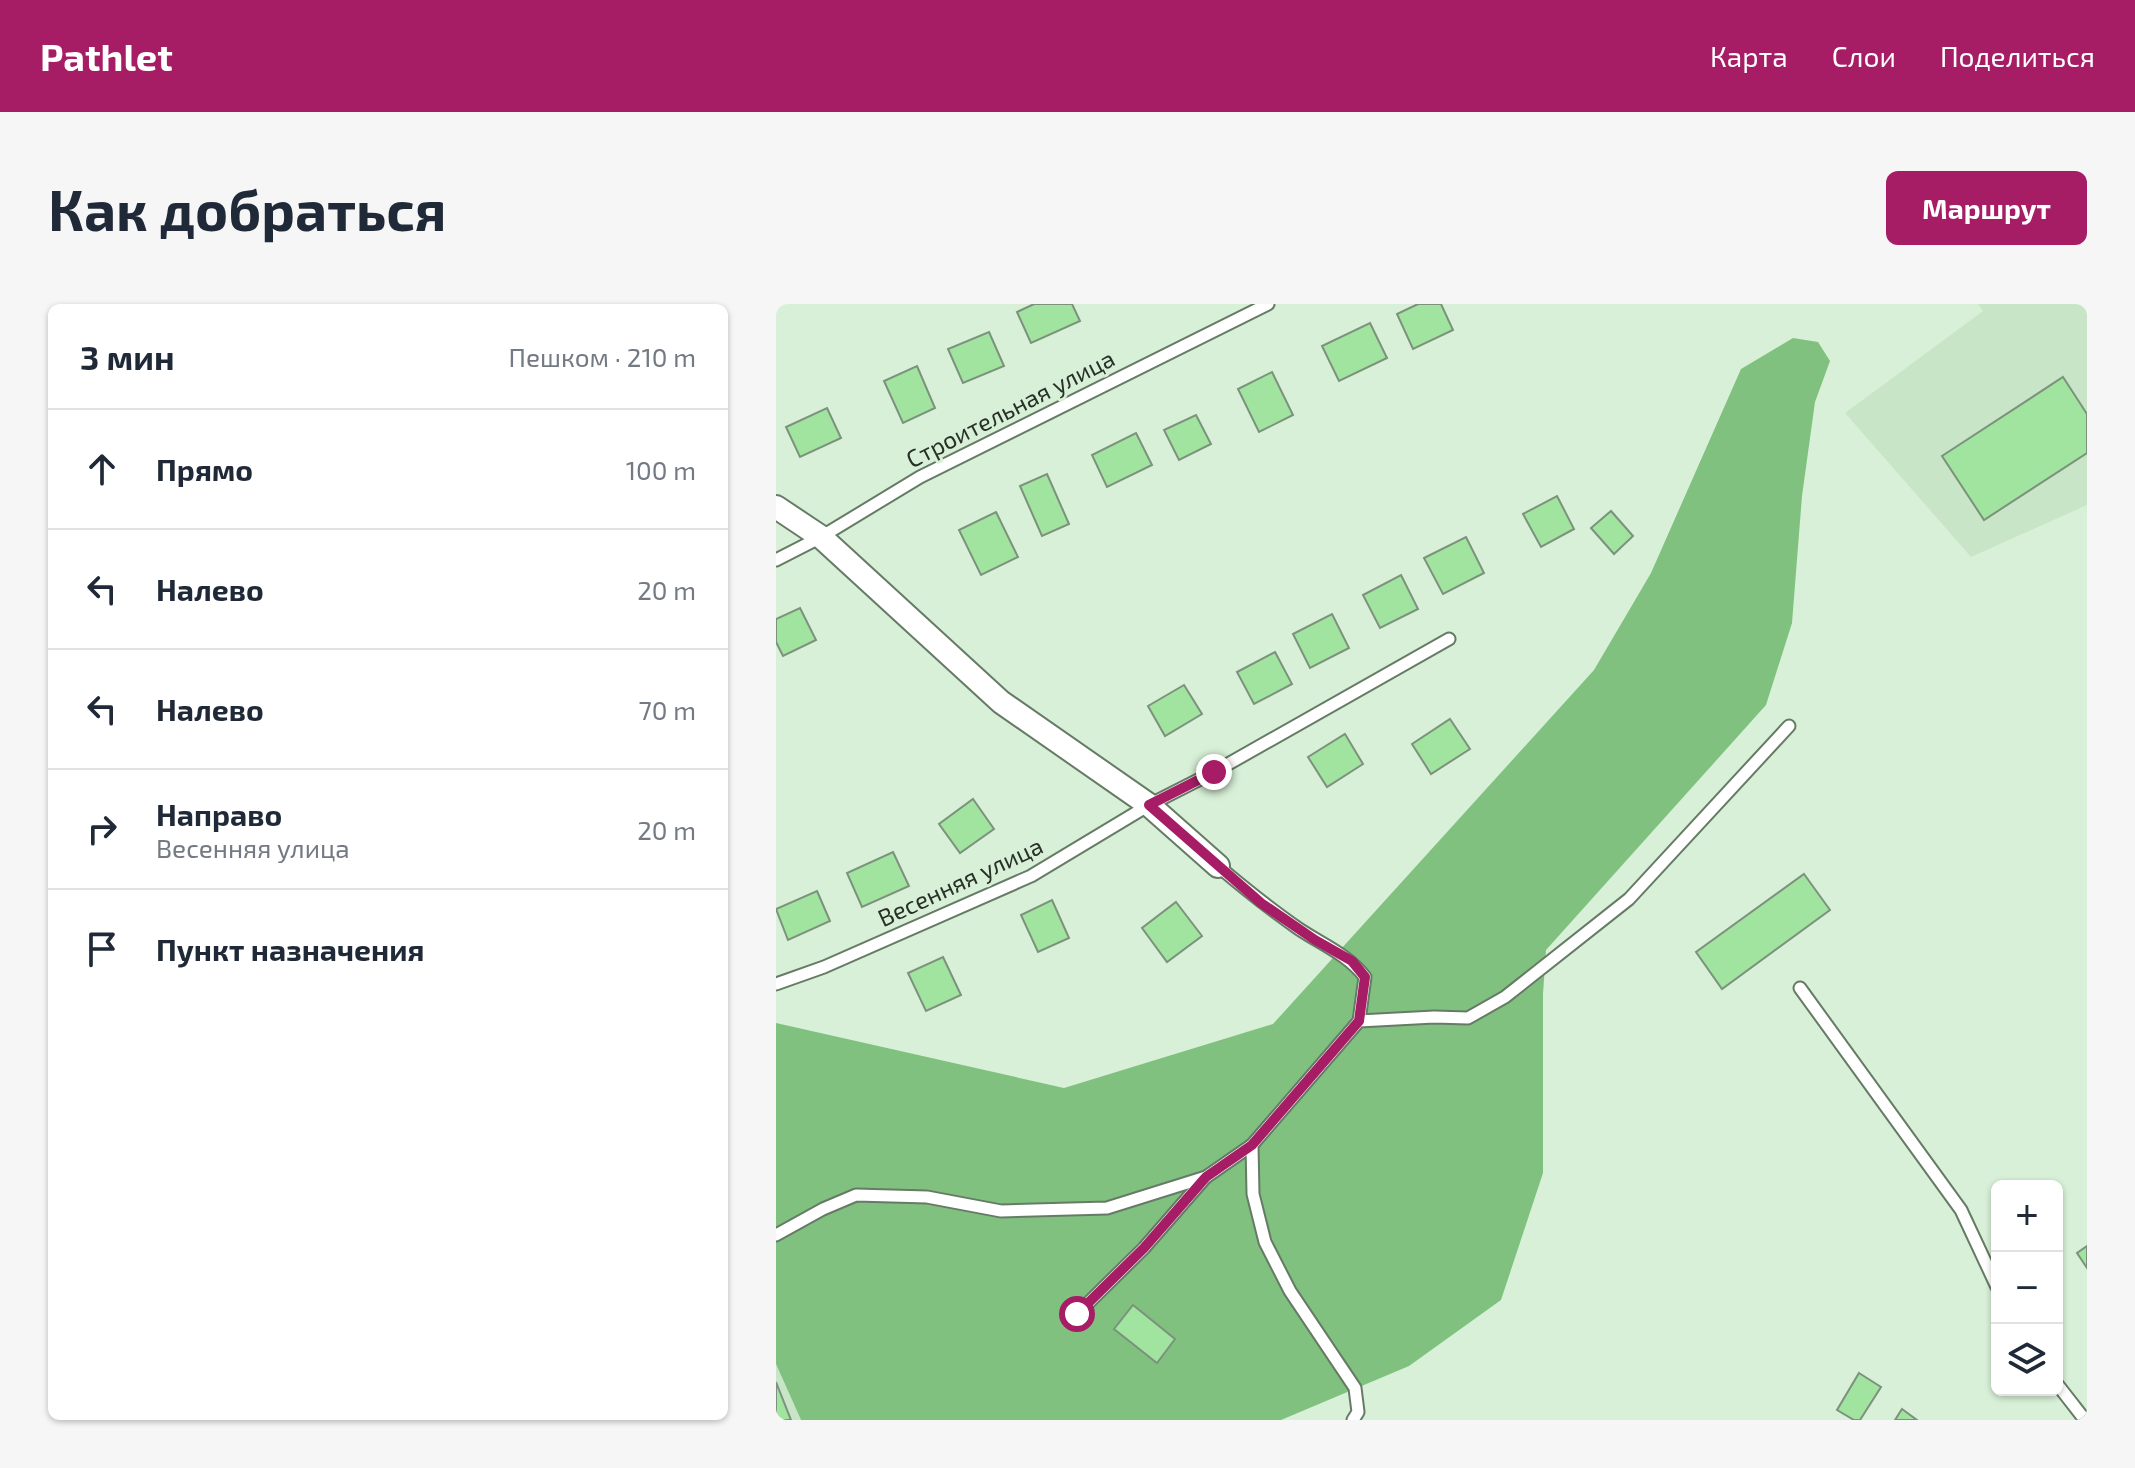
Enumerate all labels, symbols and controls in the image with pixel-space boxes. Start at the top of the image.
text: Pathlet [40,33,173,79]
text: Карта [1710,39,1788,73]
text: Слои [1832,39,1896,73]
text: Поделиться [1940,39,2095,73]
button: Маршрут [1886,171,2087,245]
text: Как добраться [48,175,446,242]
text: 3 мин [80,336,175,377]
text: Пешком · 210 m [509,341,696,372]
street label: Строительная улица [901,343,1120,474]
icon: ahead [80,447,124,491]
text: Прямо [156,451,253,487]
text: 100 m [626,454,696,485]
icon: left [80,567,124,611]
text: Налево [156,571,264,607]
text: 20 m [637,574,696,605]
icon: left [80,687,124,731]
text: Налево [156,691,264,727]
text: 70 m [638,694,696,725]
route end [1196,754,1232,790]
text: Направо [156,796,282,832]
icon: right [80,807,124,851]
text: 20 m [637,814,696,845]
street label: Весенняя улица [873,830,1048,933]
text: Весенняя улица [156,832,350,863]
icon: arrive [80,927,124,971]
text: Пункт назначения [156,931,424,967]
map controls [1991,1180,2063,1396]
button: + [1991,1180,2063,1252]
button: − [1991,1252,2063,1324]
route start [1059,1296,1095,1332]
button: layers [1991,1324,2063,1396]

